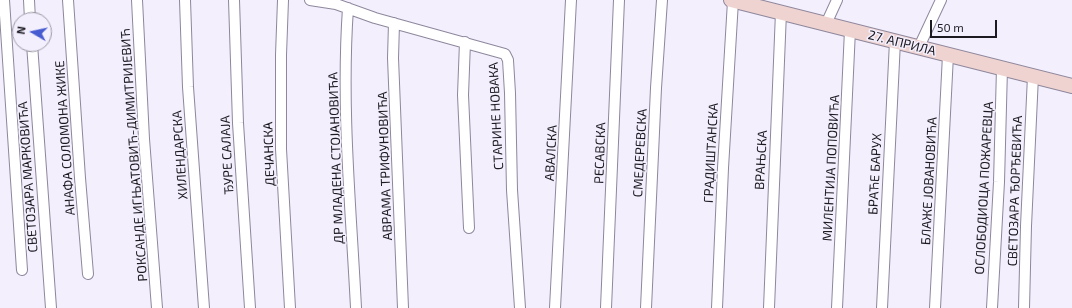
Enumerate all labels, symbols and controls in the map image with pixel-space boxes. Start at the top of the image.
north arrow [12,12,52,52]
scale bar [932,12,999,38]
text: 50 m [937,20,964,34]
text: N [14,25,28,35]
street label: 27. АПРИЛА [867,27,937,59]
street label: РОКСАНДЕ ИГЊАТОВИЋ-ДИМИТРИЈЕВИЋ [117,28,151,282]
street label: АНАФА СОЛОМОНА ЖИКЕ [52,60,78,216]
street label: СТАРИНЕ НОВАКА [485,62,507,170]
street label: ДР МЛАДЕНА СТОЈАНОВИЋА [325,72,347,244]
street label: АВРАМА ТРИФУНОВИЋА [375,91,395,241]
street label: МИЛЕНТИЈА ПОПОВИЋА [819,94,843,242]
street label: СВЕТОЗАРА МАРКОВИЋА [15,101,41,253]
street label: ОСЛОБОДИОЦА ПОЖАРЕВЦА [972,101,996,275]
street label: ГРАДИШТАНСКА [701,103,721,203]
street label: СМЕДЕРЕВСКА [630,108,650,198]
street label: ХИЛЕНДАРСКА [169,110,191,200]
street label: ЂУРЕ САЛАЈА [217,115,237,195]
street label: СВЕТОЗАРА ЂОРЂЕВИЋА [1005,115,1025,267]
street label: БЛАЖЕ ЈОВАНОВИЋА [918,117,940,245]
street label: ДЕЧАНСКА [260,122,278,186]
street label: РЕСАВСКА [591,122,609,184]
street label: АВАЛСКА [542,125,560,181]
street label: ВРАЊСКА [752,130,770,190]
street label: БРАЋЕ БАРУХ [865,133,885,215]

